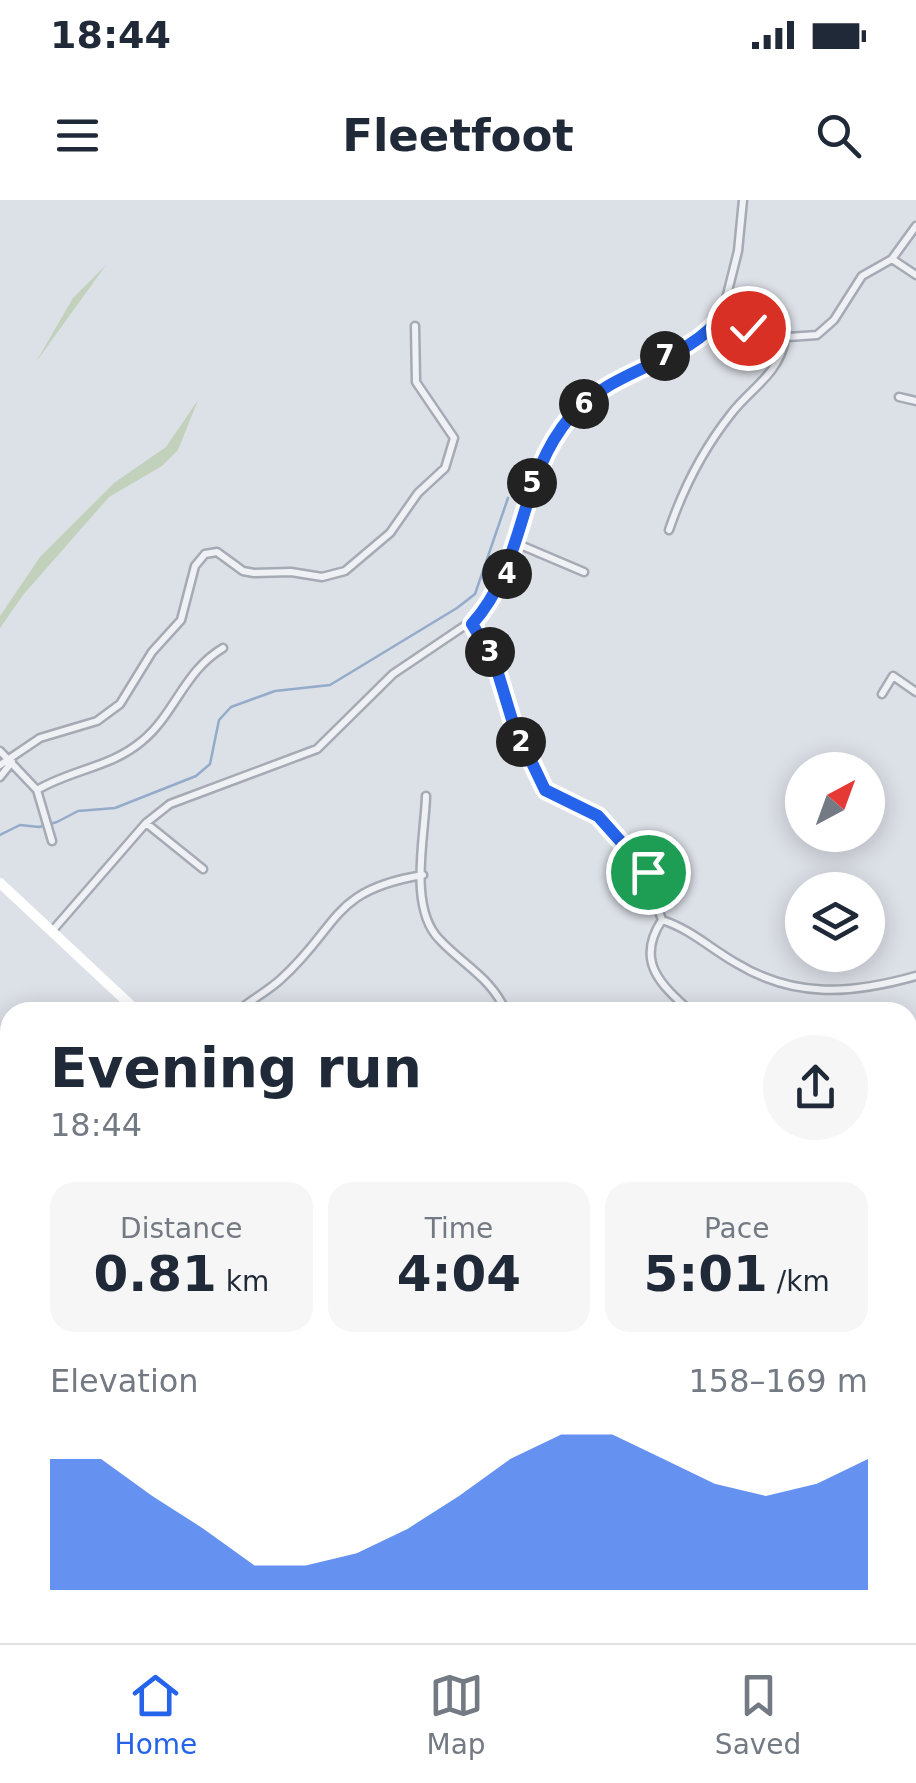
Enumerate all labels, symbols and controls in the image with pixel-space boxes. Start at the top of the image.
text: 18:44 [50,13,171,57]
icon: menu [50,108,105,163]
icon: search [811,108,866,163]
text: Fleetfoot [342,109,574,162]
pin [706,286,791,371]
icon: check [721,301,776,356]
pin: 7 [640,331,690,381]
text: 7 [655,339,675,372]
pin: 6 [559,379,609,429]
text: 6 [574,387,594,420]
pin: 5 [507,458,557,508]
text: 5 [522,466,542,499]
pin: 4 [482,549,532,599]
text: 4 [497,557,517,590]
pin: 3 [465,627,515,677]
text: 3 [480,635,500,668]
pin: 2 [496,717,546,767]
text: 2 [511,725,531,758]
north arrow [785,752,885,852]
map controls [785,752,885,972]
pin [606,830,691,915]
icon: arrive [621,845,676,900]
button: layers [785,872,885,972]
button: share [763,1035,868,1140]
text: Evening run [50,1036,422,1100]
text: 18:44 [50,1106,142,1144]
text: Distance [120,1212,243,1245]
text: Time [425,1212,493,1245]
text: Pace [704,1212,769,1245]
text: 0.81 [93,1245,217,1303]
text: 4:04 [397,1245,521,1303]
text: 5:01 [644,1245,768,1303]
text: km [217,1265,269,1298]
text: /km [768,1265,830,1298]
text: Elevation [50,1362,199,1400]
text: 158–169 m [689,1362,868,1400]
tab: Home [115,1668,197,1761]
tab: Map [427,1668,486,1761]
tab: Saved [715,1668,801,1761]

